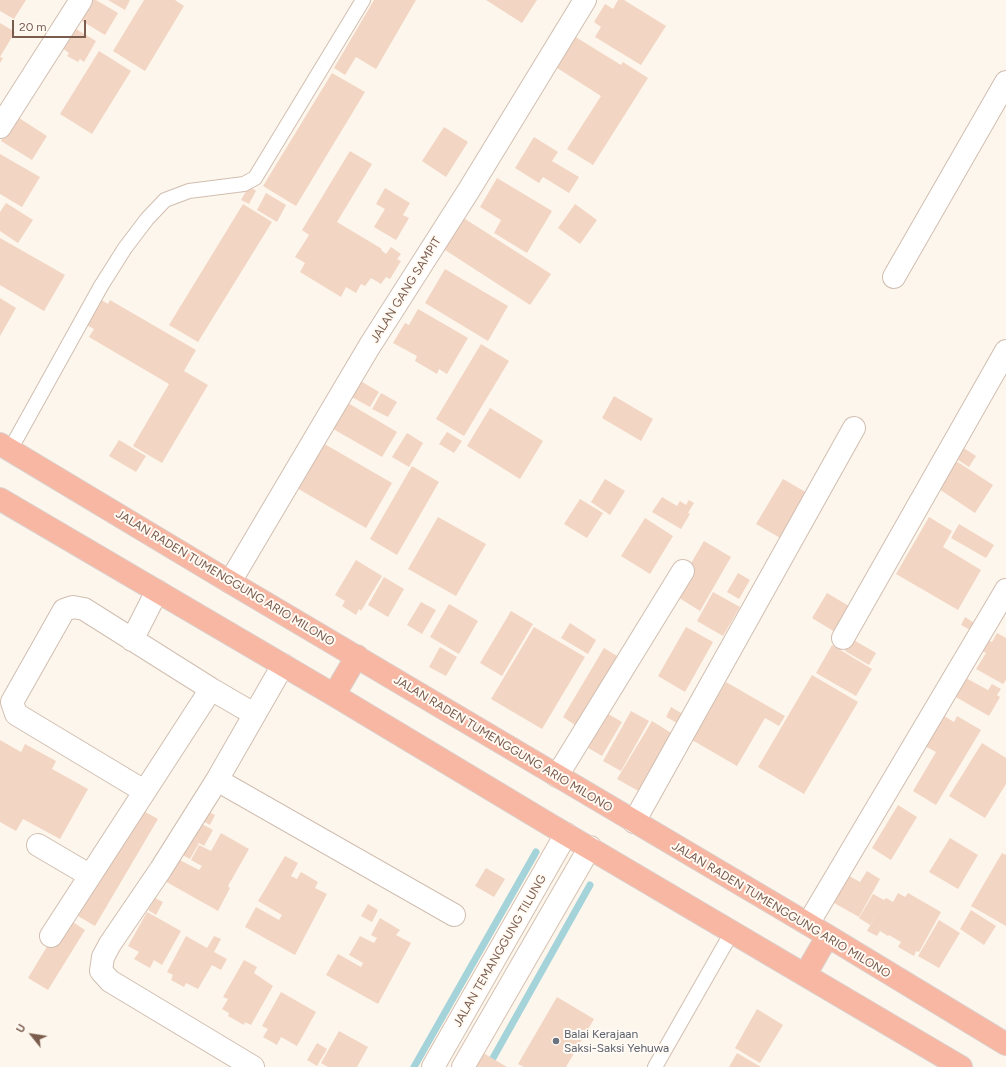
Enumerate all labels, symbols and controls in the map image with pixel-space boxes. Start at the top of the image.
scale bar [14,12,88,38]
text: 20 m [19,20,47,34]
street label: JALAN GANG SAMPIT [368,234,444,346]
street label: JALAN RADEN TUMENGGUNG ARIO MILONO [113,507,337,649]
street label: JALAN RADEN TUMENGGUNG ARIO MILONO [391,673,615,815]
street label: JALAN RADEN TUMENGGUNG ARIO MILONO [669,839,893,981]
street label: JALAN TEMANGGUNG TILUNG [450,872,550,1030]
north arrow [12,1015,52,1055]
text: U [14,1022,29,1035]
place label: Balai Kerajaan Saksi-Saksi Yehuwa [564,1027,669,1055]
marker: Balai Kerajaan Saksi-Saksi Yehuwa [551,1036,561,1046]

